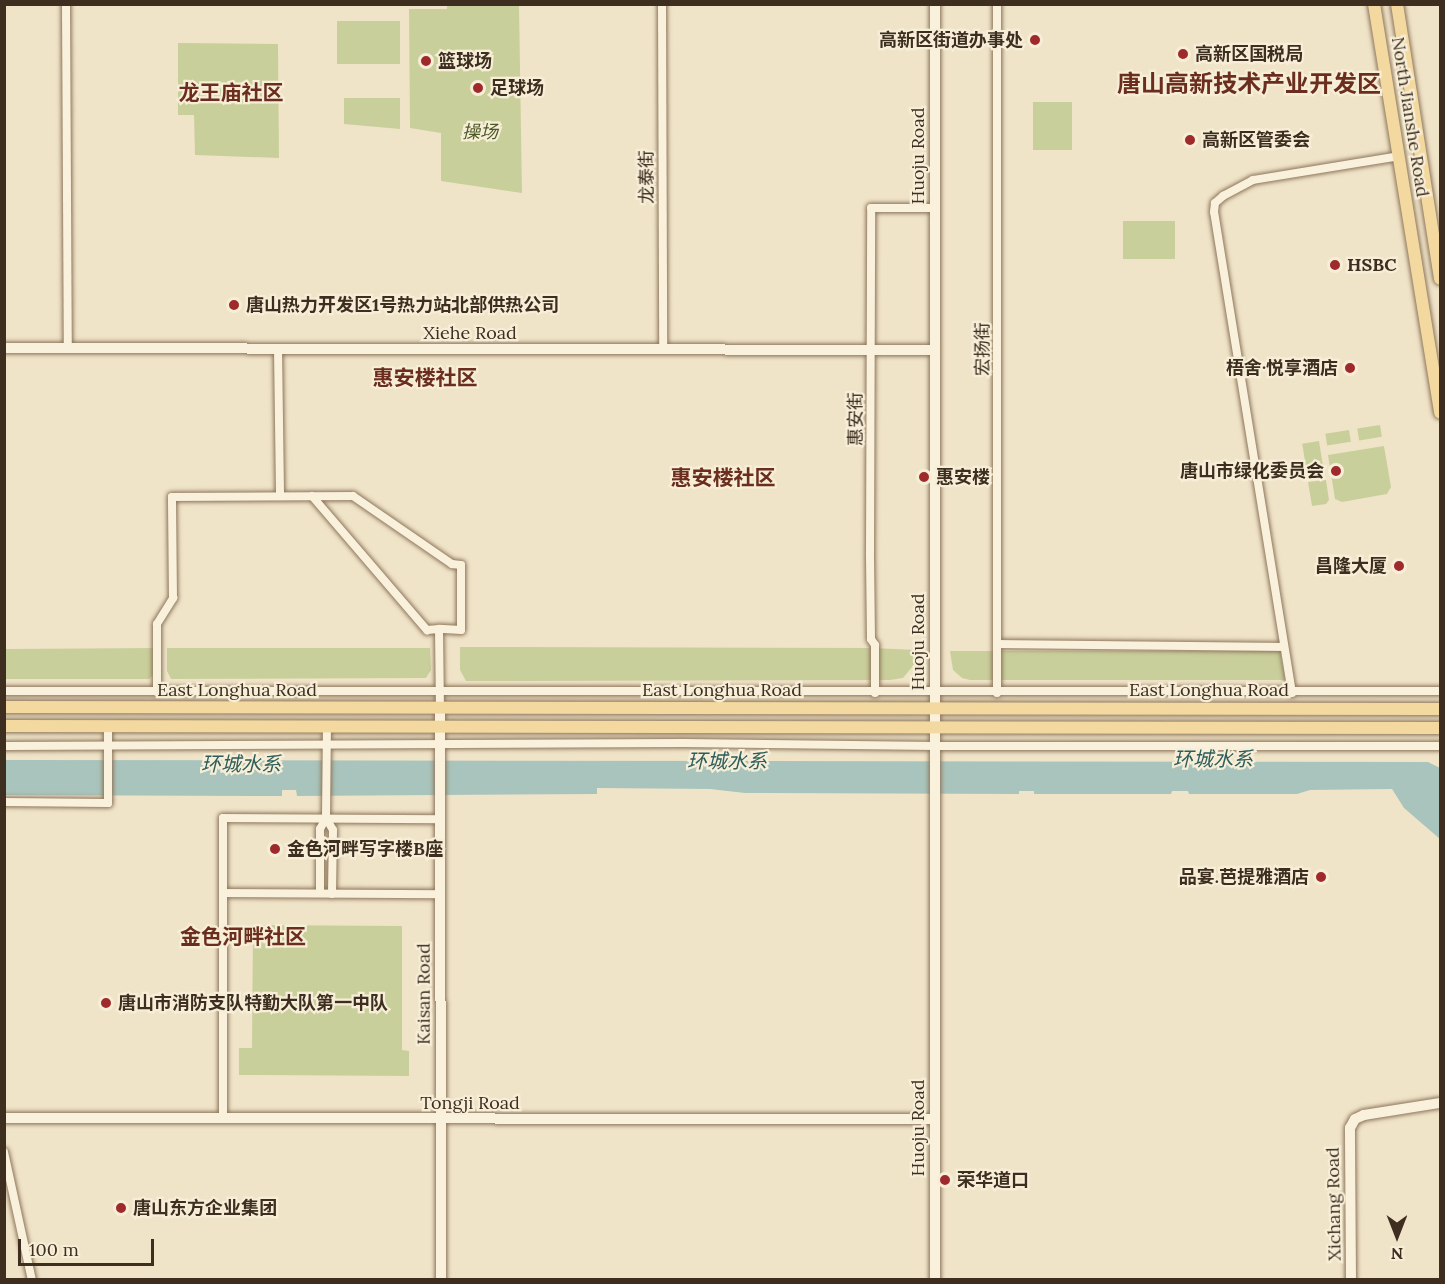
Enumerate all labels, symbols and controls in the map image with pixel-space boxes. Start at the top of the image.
place label: 高新区街道办事处 [879,29,1023,51]
marker: 高新区街道办事处 [1028,33,1042,47]
street label: North Jianshe Road [1387,35,1433,199]
place label: 高新区国税局 [1195,43,1303,65]
marker: 高新区国税局 [1176,47,1190,61]
place label: 篮球场 [438,50,492,72]
marker: 篮球场 [419,54,433,68]
district label: 唐山高新技术产业开发区 [1117,70,1381,98]
place label: 足球场 [490,77,544,99]
district label: 龙王庙社区 [179,80,283,106]
marker: 足球场 [471,81,485,95]
street label: Huoju Road [907,108,929,204]
park label: 操场 [462,121,498,143]
place label: 高新区管委会 [1202,129,1310,151]
marker: 高新区管委会 [1183,133,1197,147]
street label: 龙泰街 [636,150,658,204]
place label: HSBC [1347,254,1397,276]
marker: HSBC [1328,258,1342,272]
place label: 唐山热力开发区1号热力站北部供热公司 [246,294,559,316]
marker: 唐山热力开发区1号热力站北部供热公司 [227,298,241,312]
street label: Xiehe Road [423,322,517,344]
street label: 宏扬街 [972,322,994,376]
place label: 梧舍·悦享酒店 [1226,357,1338,379]
marker: 梧舍·悦享酒店 [1343,361,1357,375]
district label: 惠安楼社区 [373,365,477,391]
street label: 惠安街 [845,392,867,446]
place label: 唐山市绿化委员会 [1180,460,1324,482]
marker: 唐山市绿化委员会 [1329,464,1343,478]
district label: 惠安楼社区 [671,465,775,491]
place label: 惠安楼 [936,466,990,488]
marker: 惠安楼 [917,470,931,484]
place label: 昌隆大厦 [1315,555,1387,577]
marker: 昌隆大厦 [1392,559,1406,573]
street label: Huoju Road [907,594,929,690]
street label: East Longhua Road [157,679,317,701]
street label: East Longhua Road [642,679,802,701]
street label: East Longhua Road [1129,679,1289,701]
water label: 环城水系 [1173,746,1253,770]
water label: 环城水系 [687,748,767,772]
water label: 环城水系 [201,751,281,775]
place label: 金色河畔写字楼B座 [287,838,443,860]
marker: 金色河畔写字楼B座 [268,842,282,856]
place label: 品宴.芭提雅酒店 [1179,866,1309,888]
marker: 品宴.芭提雅酒店 [1314,870,1328,884]
district label: 金色河畔社区 [180,924,306,950]
street label: Kaisan Road [413,943,435,1045]
place label: 唐山市消防支队特勤大队第一中队 [118,992,388,1014]
marker: 唐山市消防支队特勤大队第一中队 [99,996,113,1010]
street label: Huoju Road [907,1080,929,1176]
street label: Tongji Road [420,1092,520,1114]
street label: Xichang Road [1322,1147,1346,1261]
place label: 荣华道口 [957,1169,1029,1191]
marker: 荣华道口 [938,1173,952,1187]
place label: 唐山东方企业集团 [133,1197,277,1219]
marker: 唐山东方企业集团 [114,1201,128,1215]
north arrow [1367,1206,1427,1266]
scale bar [21,1227,158,1265]
text: 100 m [29,1238,79,1261]
text: N [1391,1244,1403,1264]

